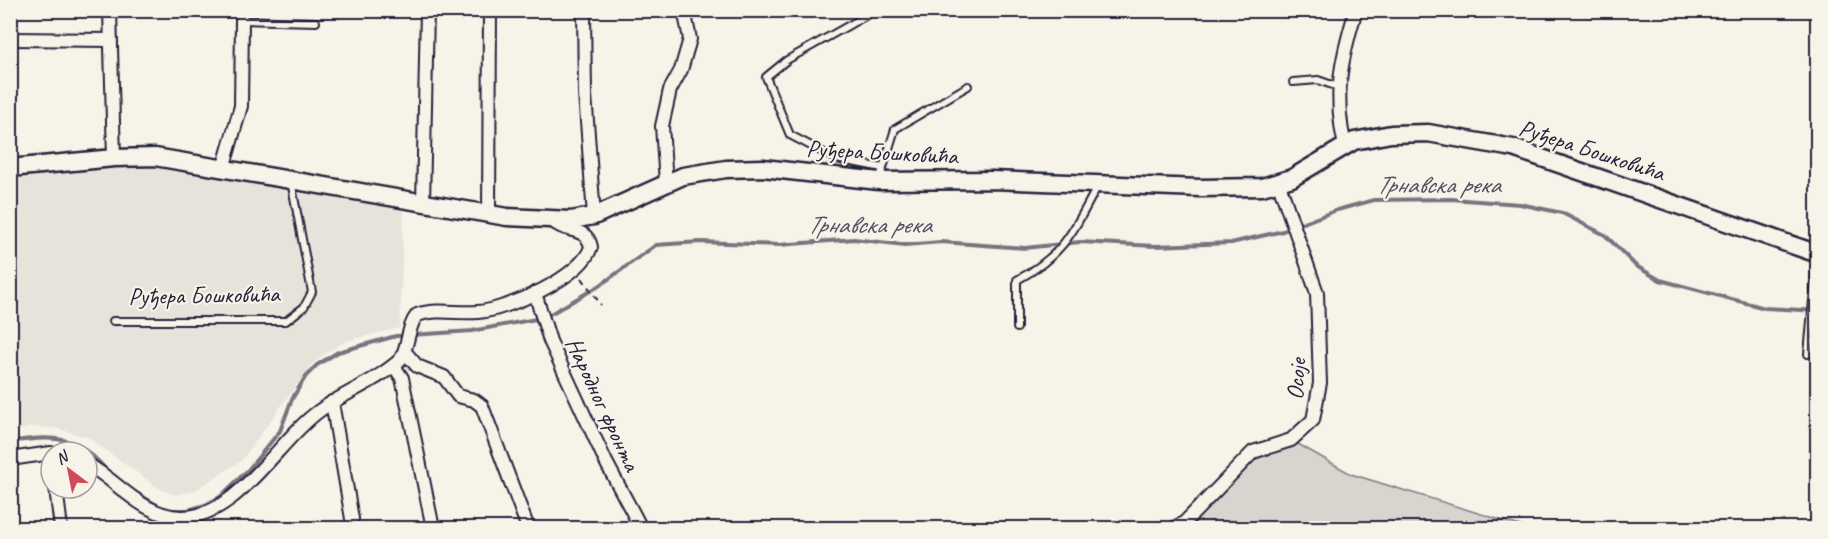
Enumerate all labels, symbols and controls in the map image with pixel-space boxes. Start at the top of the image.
street label: Руђера Бошковића [1515,112,1670,188]
street label: Руђера Бошковића [806,133,960,171]
water label: Трнавска река [1376,168,1503,201]
water label: Трнавска река [807,208,934,241]
street label: Руђера Бошковића [128,279,281,311]
street label: Народног фронта [559,332,648,477]
street label: Осоје [1280,355,1313,401]
north arrow [39,440,99,500]
text: N [52,445,74,469]

